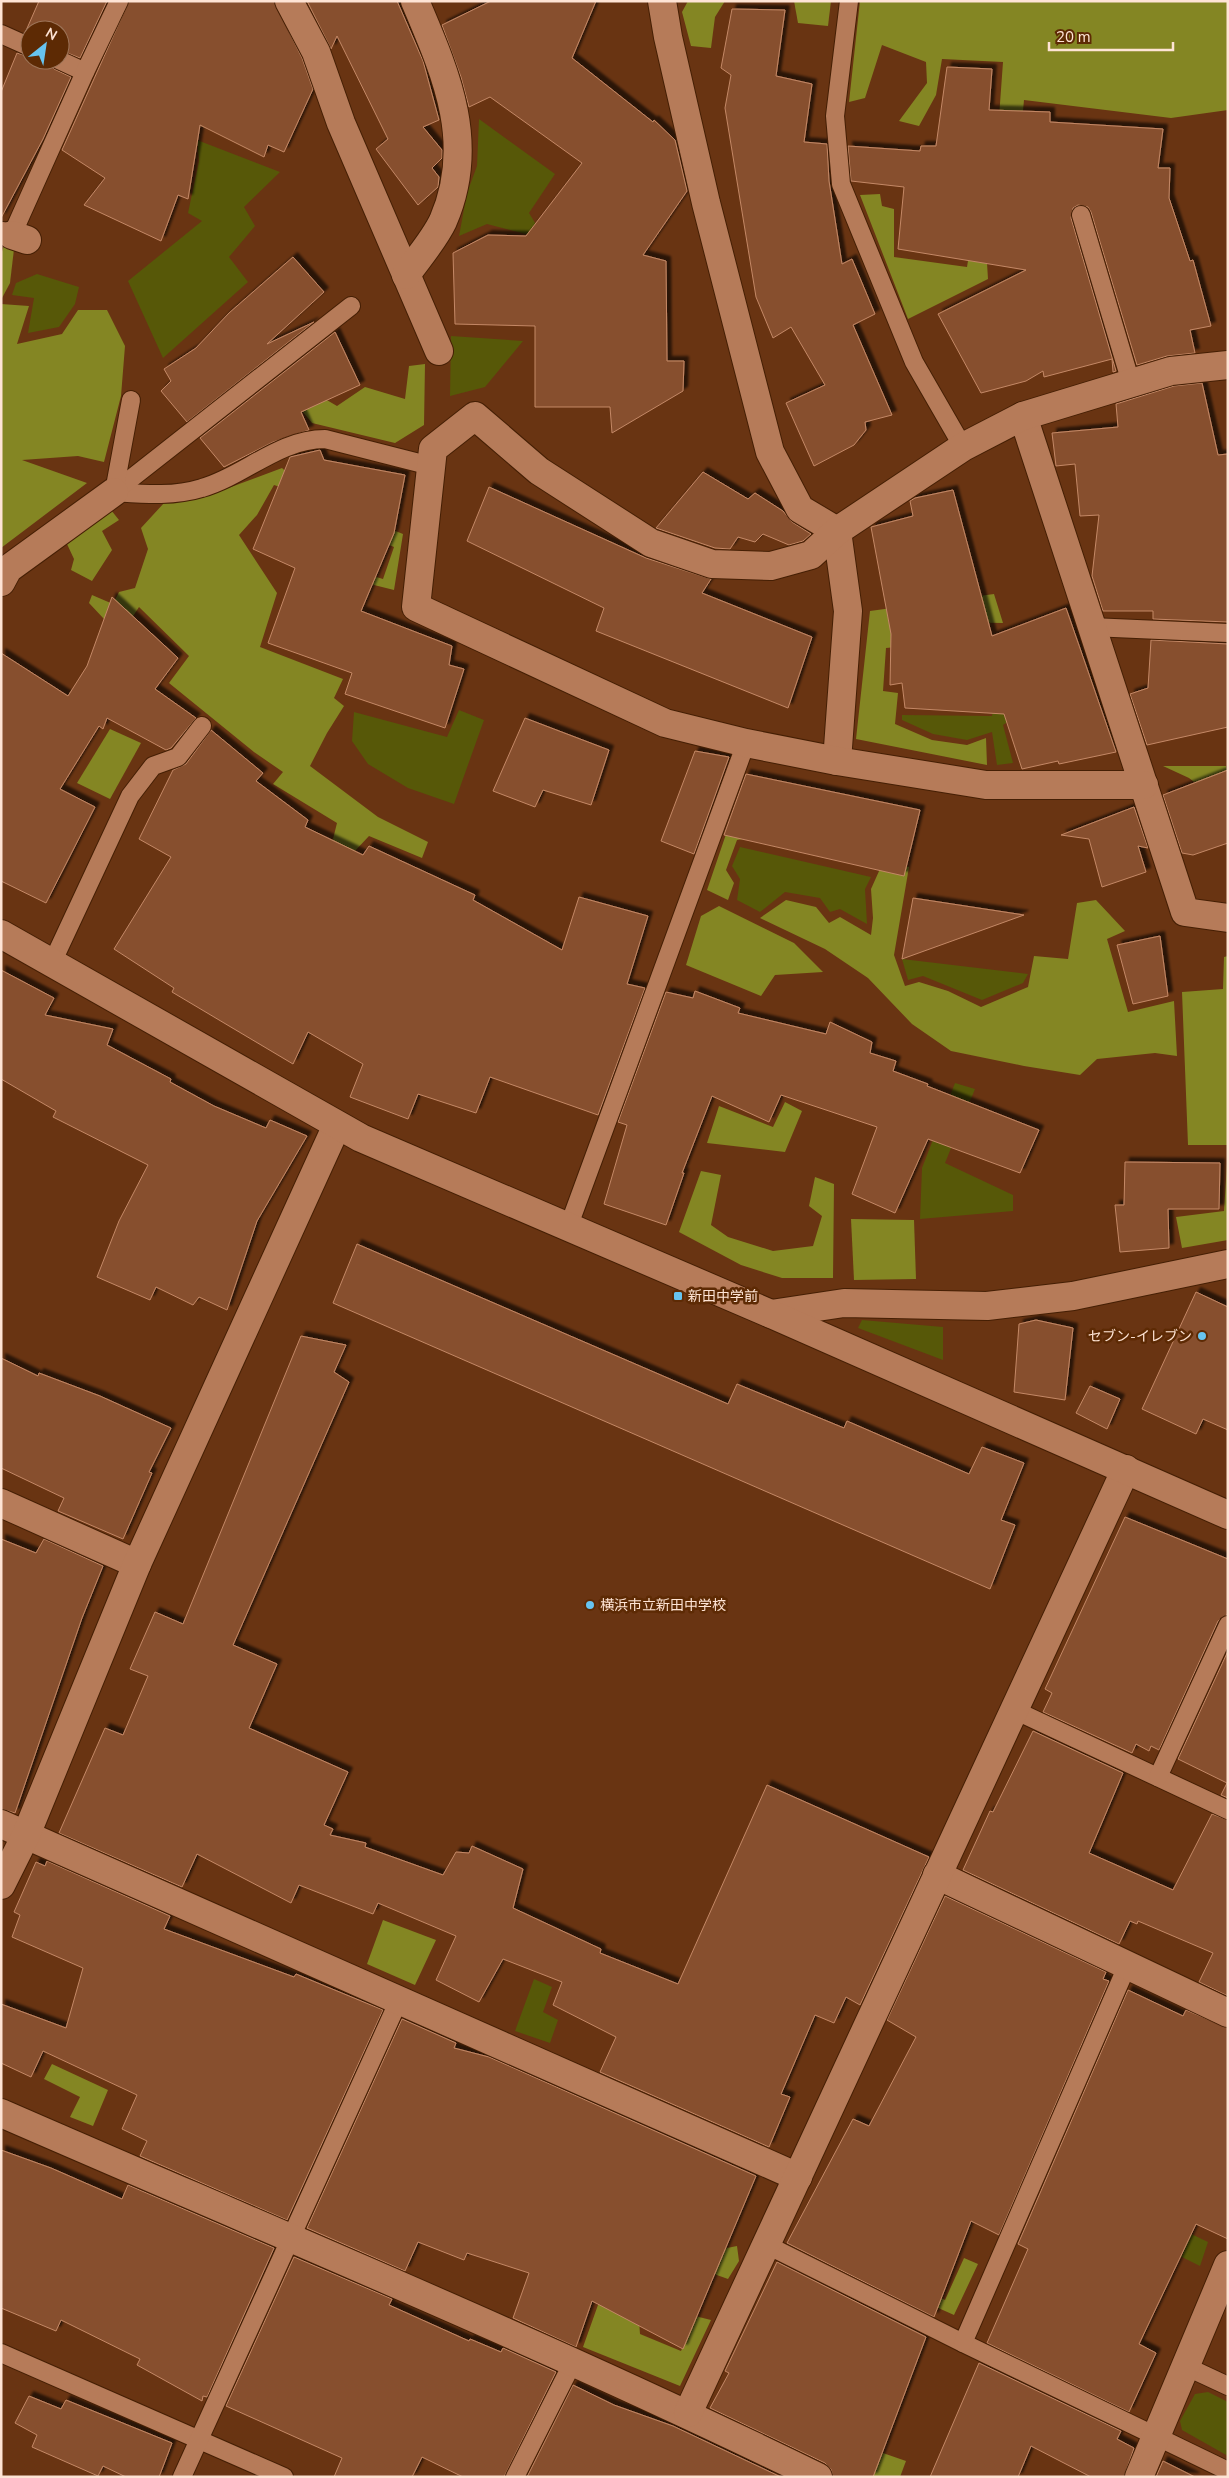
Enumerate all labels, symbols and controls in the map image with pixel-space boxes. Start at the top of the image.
north arrow [20,20,70,70]
scale bar [1049,20,1173,52]
text: N [42,23,61,45]
text: 20 m [1056,27,1091,47]
place label: 新田中学前 [688,1287,758,1306]
marker: 新田中学前 [672,1290,684,1302]
place label: セブン-イレブン [1088,1327,1192,1346]
marker: セブン-イレブン [1196,1330,1208,1342]
place label: 横浜市立新田中学校 [600,1596,726,1615]
marker: 横浜市立新田中学校 [584,1599,596,1611]

